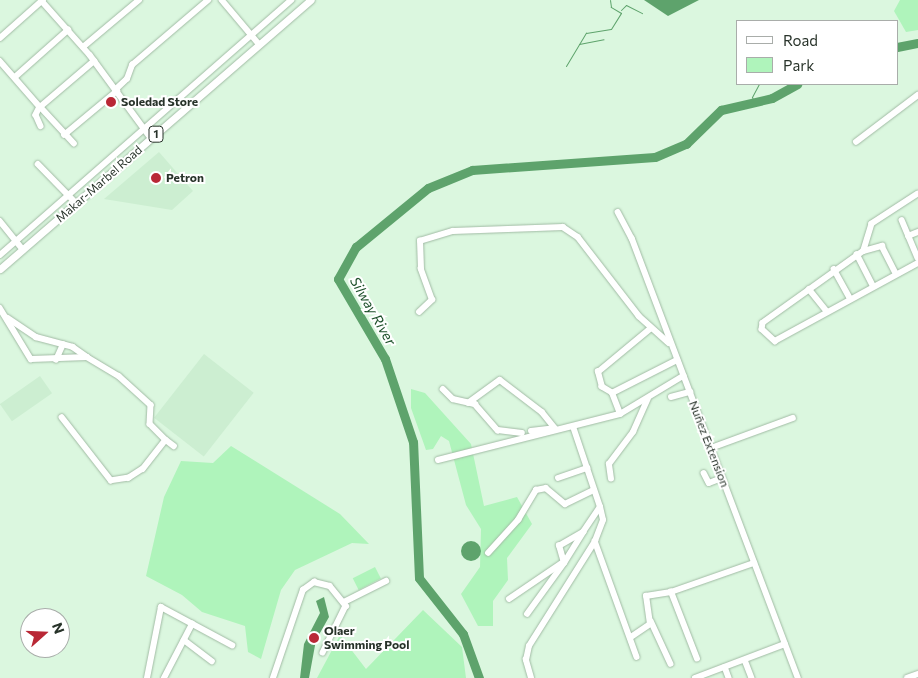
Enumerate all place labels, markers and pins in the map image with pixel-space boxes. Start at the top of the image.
place label: Soledad Store [121,95,198,109]
marker: Soledad Store [105,96,117,108]
place label: Petron [166,171,204,185]
marker: Petron [150,172,162,184]
place label: Olaer Swimming Pool [324,624,410,652]
marker: Olaer Swimming Pool [308,632,320,644]

